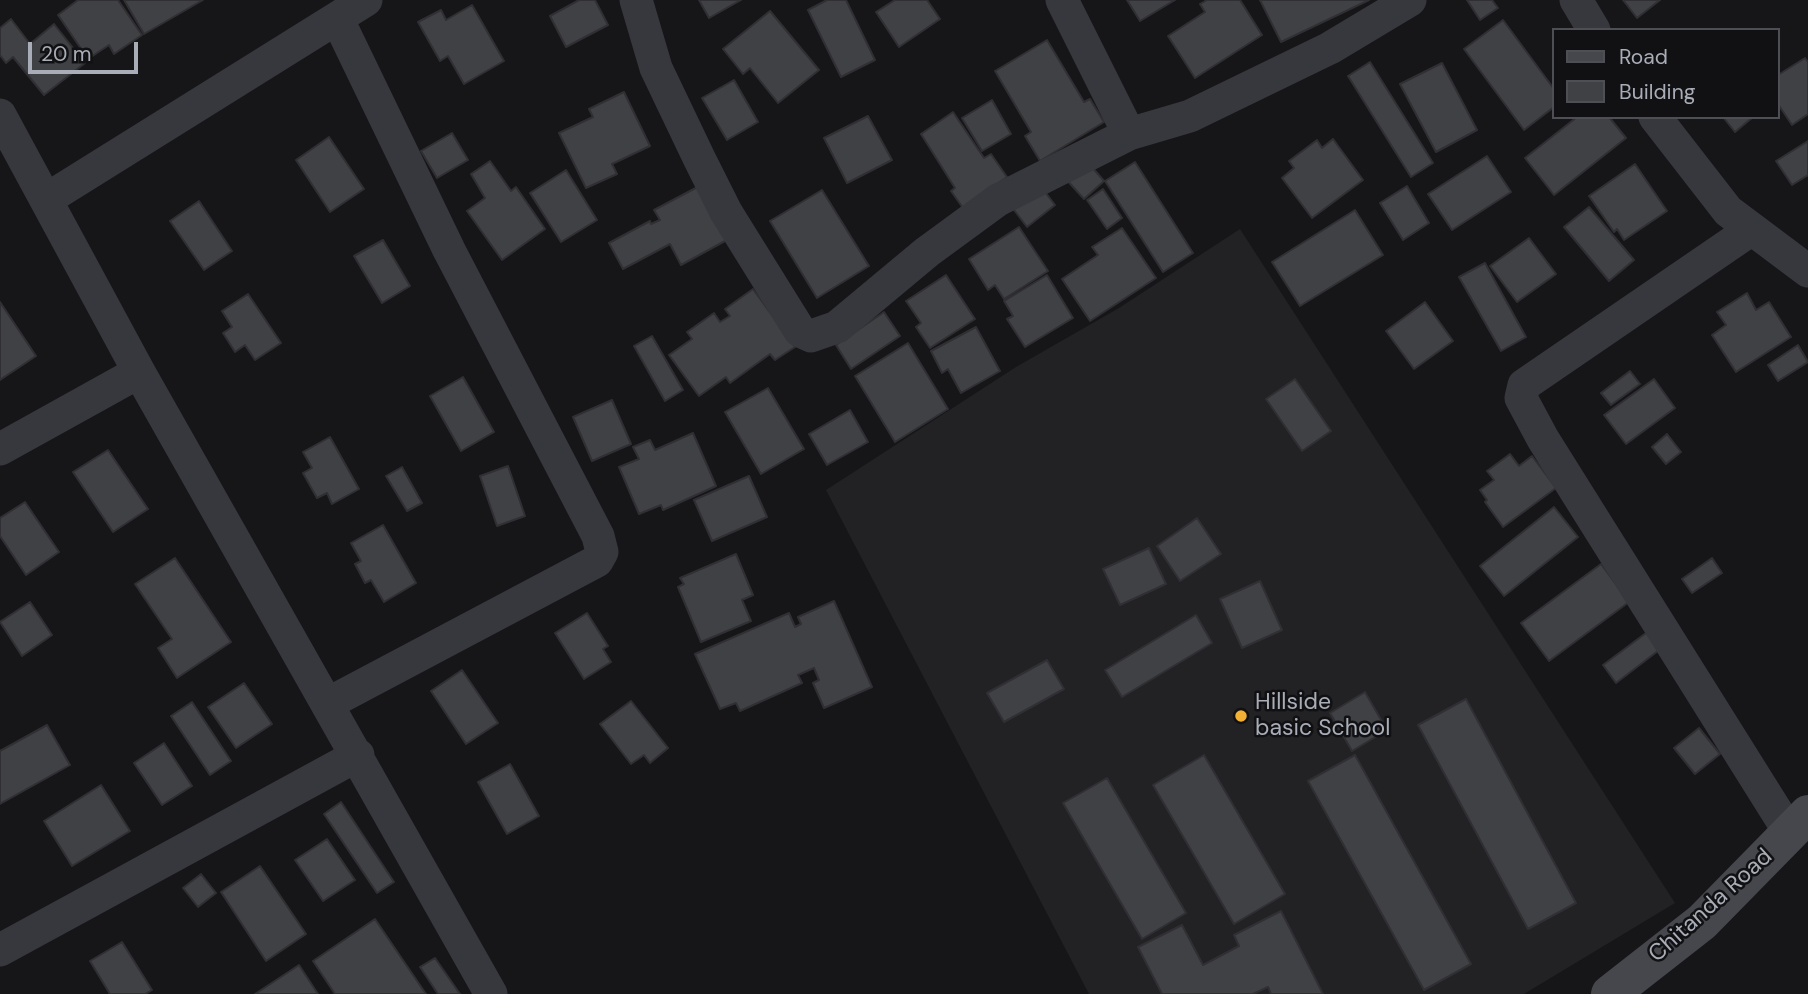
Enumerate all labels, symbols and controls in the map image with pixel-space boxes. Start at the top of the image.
scale bar [32,28,142,72]
legend [1552,28,1780,119]
text: 20 m [41,40,92,68]
text: Road [1619,43,1668,71]
text: Building [1619,78,1695,106]
place label: Hillside basic School [1255,689,1390,743]
marker: Hillside basic School [1233,708,1249,724]
street label: Chitanda Road [1644,843,1778,969]

